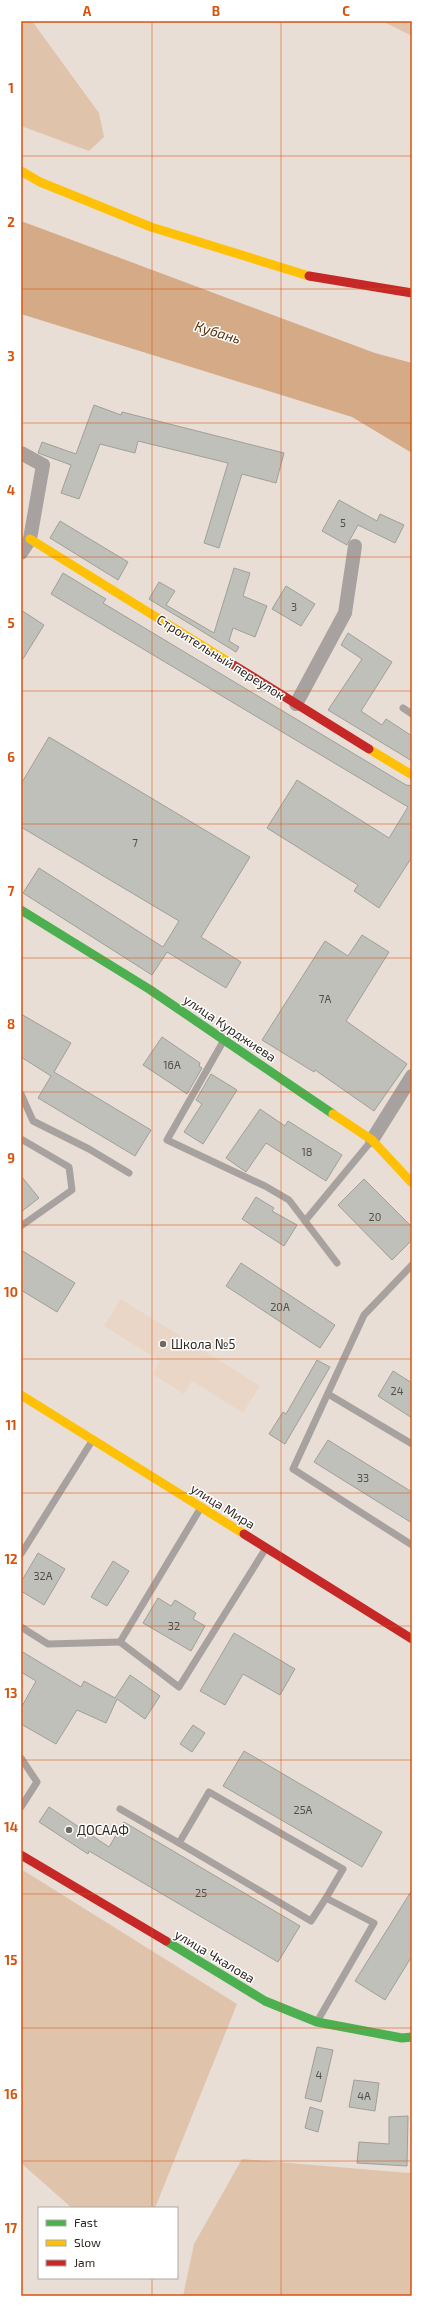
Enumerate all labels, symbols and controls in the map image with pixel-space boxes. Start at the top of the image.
text: A [83,3,92,19]
text: B [212,3,220,19]
text: C [342,3,350,19]
text: 1 [8,80,14,96]
text: 2 [7,214,15,230]
water label: Кубань [193,317,243,347]
text: 3 [7,348,15,364]
text: 4 [7,482,15,498]
house number: 5 [340,516,346,529]
house number: 3 [291,600,297,613]
street label: Строительный переулок [154,611,288,703]
text: 5 [7,615,15,631]
text: 6 [7,749,15,765]
house number: 7 [132,836,138,849]
text: 7 [8,883,15,899]
street label: улица Курджиева [181,991,279,1065]
house number: 7А [319,992,331,1005]
text: 8 [7,1016,15,1032]
house number: 16А [163,1058,181,1071]
house number: 18 [301,1145,313,1158]
text: 9 [7,1150,15,1166]
house number: 20 [369,1210,381,1223]
text: 10 [4,1284,18,1300]
house number: 20А [270,1300,290,1313]
place label: Школа №5 [171,1336,236,1352]
marker: Школа №5 [158,1339,168,1349]
house number: 24 [391,1384,404,1397]
text: 11 [5,1417,17,1433]
house number: 33 [357,1471,369,1484]
street label: улица Мира [188,1480,258,1532]
text: 12 [4,1551,18,1567]
house number: 32А [33,1569,53,1582]
house number: 32 [168,1619,180,1632]
text: 13 [5,1685,18,1701]
house number: 25А [294,1803,313,1816]
text: 14 [4,1819,18,1835]
place label: ДОСААФ [77,1822,129,1838]
marker: ДОСААФ [64,1825,74,1835]
house number: 25 [195,1886,207,1899]
street label: улица Чкалова [172,1926,258,1986]
text: 15 [5,1952,17,1968]
house number: 4 [316,2068,323,2081]
text: 16 [4,2086,18,2102]
house number: 4А [357,2089,371,2102]
legend [38,2207,178,2279]
text: Fast [74,2215,98,2229]
text: 17 [5,2220,17,2236]
text: Slow [74,2235,101,2249]
text: Jam [74,2255,95,2269]

